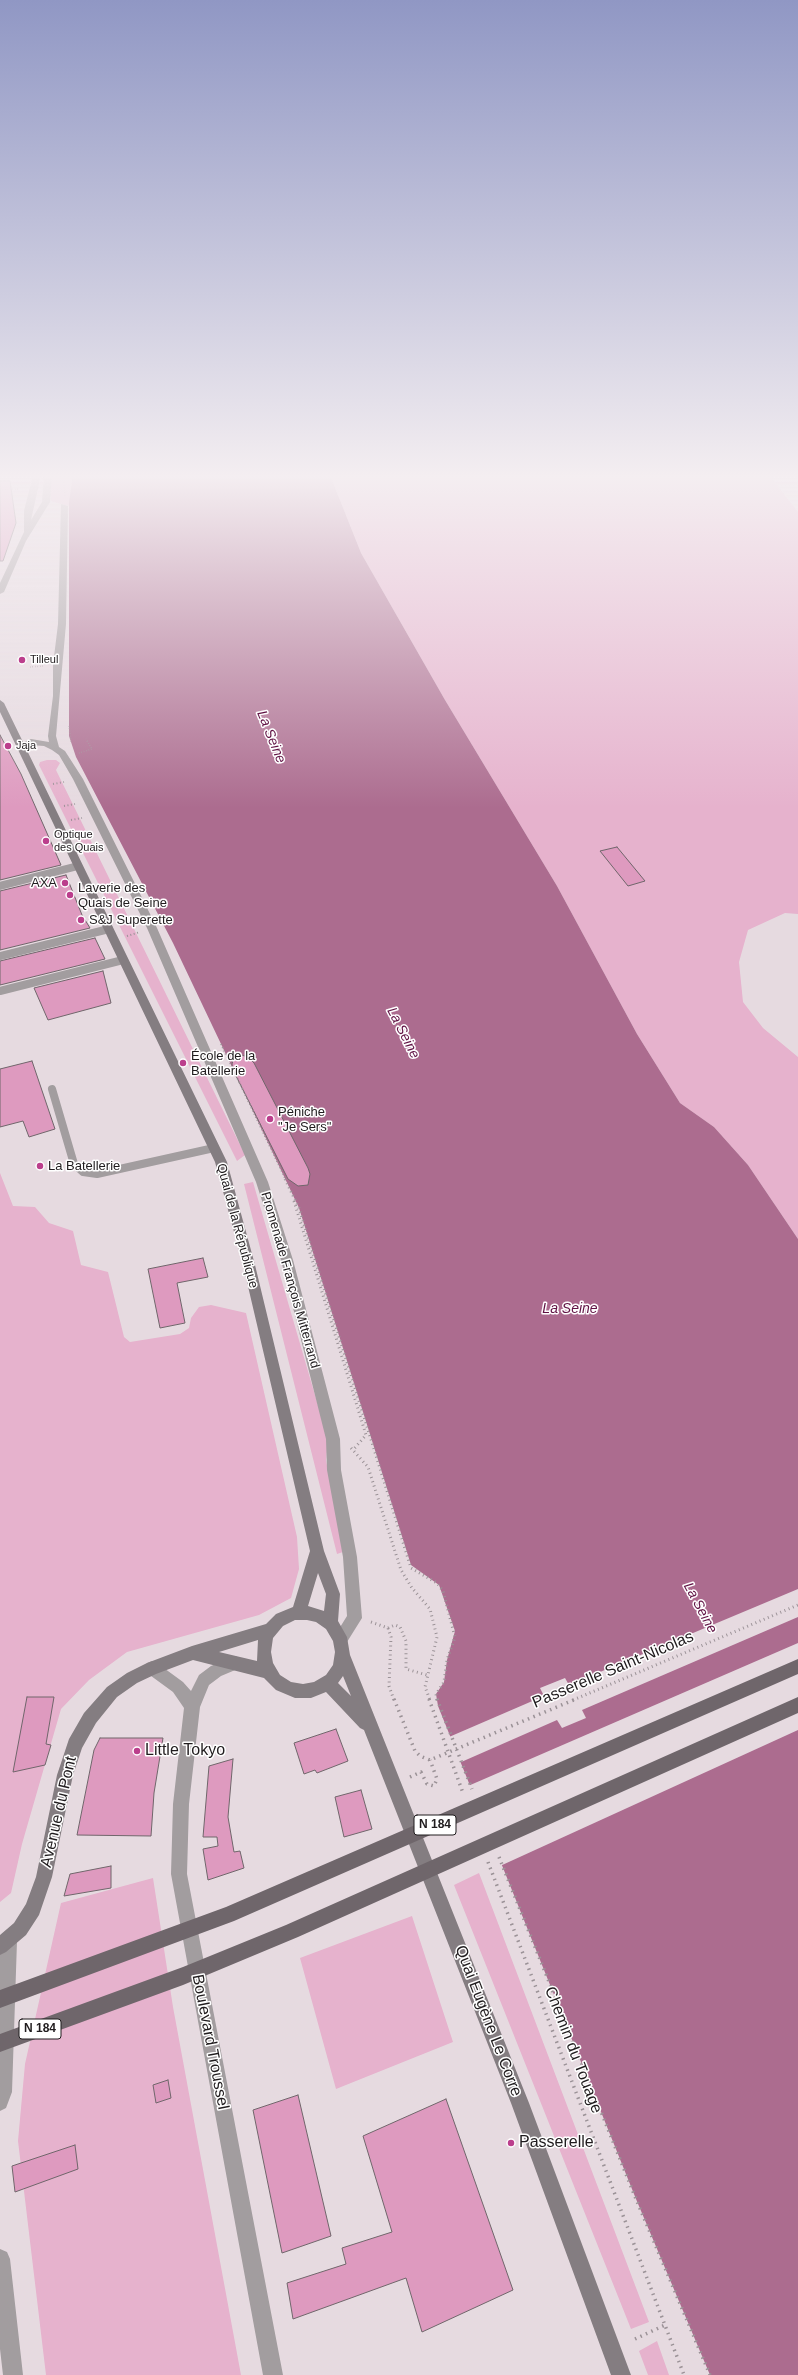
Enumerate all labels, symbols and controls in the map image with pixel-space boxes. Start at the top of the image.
place label: Tilleul [30,653,58,667]
marker: Tilleul [17,655,27,665]
water label: La Seine [253,708,289,766]
place label: Jaja [16,739,36,753]
marker: Jaja [3,741,13,751]
place label: Optique des Quais [54,828,104,854]
marker: Optique des Quais [41,836,51,846]
place label: AXA [31,875,57,891]
marker: AXA [60,878,70,888]
place label: Laverie des Quais de Seine [78,880,167,911]
marker: Laverie des Quais de Seine [65,890,75,900]
place label: S&J Superette [89,912,173,928]
marker: S&J Superette [76,915,86,925]
water label: La Seine [383,1005,423,1061]
place label: École de la Batellerie [191,1048,255,1079]
marker: École de la Batellerie [178,1058,188,1068]
place label: Péniche "Je Sers" [278,1104,331,1135]
marker: Péniche "Je Sers" [265,1114,275,1124]
place label: La Batellerie [48,1158,120,1174]
marker: La Batellerie [35,1161,45,1171]
street label: Quai de la République [213,1162,261,1290]
street label: Promenade François Mitterrand [257,1190,323,1370]
water label: La Seine [542,1301,598,1317]
water label: La Seine [680,1580,720,1636]
street label: Passerelle Saint-Nicolas [529,1627,697,1713]
place label: Little Tokyo [145,1741,225,1761]
marker: Little Tokyo [132,1746,142,1756]
street label: Avenue du Pont [37,1755,81,1869]
road number: N 184 [414,1815,456,1835]
street label: Quai Eugène Le Corre [450,1943,526,2099]
street label: Boulevard Troussel [187,1973,233,2111]
street label: Chemin du Touage [540,1984,606,2116]
road number: N 184 [19,2019,61,2039]
place label: Passerelle [519,2133,594,2153]
marker: Passerelle [506,2138,516,2148]

